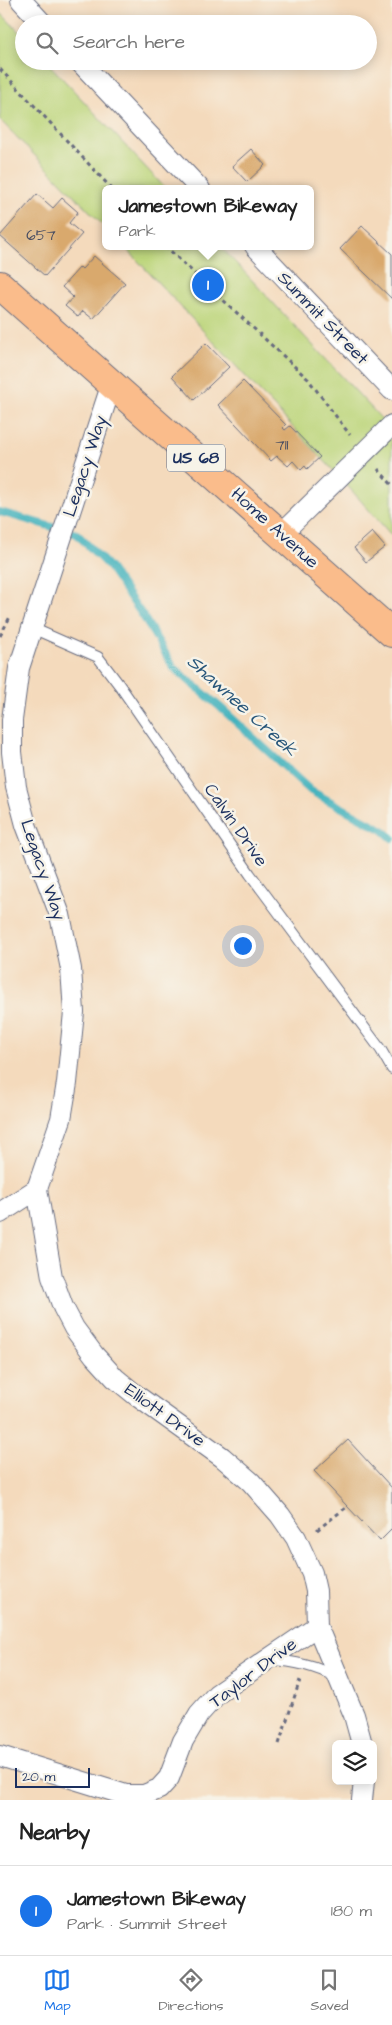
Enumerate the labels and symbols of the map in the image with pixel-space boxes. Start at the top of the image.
house number: 657 [26,225,56,246]
pin: 1 [192,266,224,304]
street label: Summit Street [272,266,375,371]
street label: Legacy Way [57,412,114,520]
house number: 711 [275,435,289,456]
road number: US 68 [167,444,225,472]
street label: Home Avenue [226,482,325,574]
water label: Shawnee Creek [181,649,303,763]
street label: Calvin Drive [198,778,274,872]
street label: Legacy Way [13,816,72,924]
your location [230,933,256,959]
street label: Elliott Drive [119,1377,211,1453]
street label: Taylor Drive [204,1632,303,1715]
scale bar [15,1765,90,1788]

